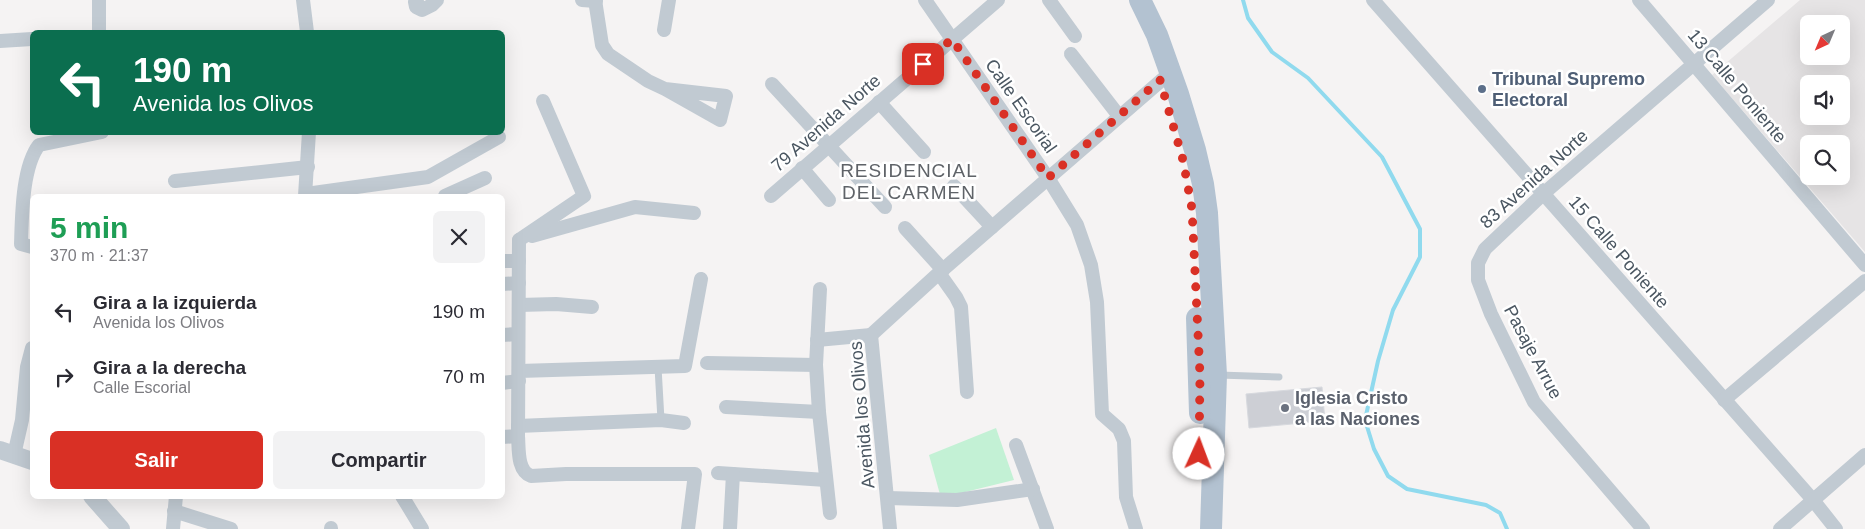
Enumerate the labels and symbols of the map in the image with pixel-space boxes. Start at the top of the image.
north arrow [1800,15,1850,65]
street label: 13 Calle Poniente [1684,25,1790,147]
pin [902,43,944,85]
street label: Calle Escorial [981,55,1061,157]
place label: Tribunal Supremo Electoral [1492,69,1645,110]
street label: 79 Avenida Norte [767,70,885,176]
marker: Tribunal Supremo Electoral [1476,83,1488,95]
street label: 83 Avenida Norte [1476,125,1592,233]
district label: RESIDENCIAL DEL CARMEN [840,160,978,203]
street label: 15 Calle Poniente [1565,192,1673,312]
street label: Pasaje Arrue [1500,302,1566,402]
street label: Avenida los Olivos [846,341,878,489]
place label: Iglesia Cristo a las Naciones [1295,388,1420,429]
marker: Iglesia Cristo a las Naciones [1279,402,1291,414]
position arrow [1172,427,1224,479]

